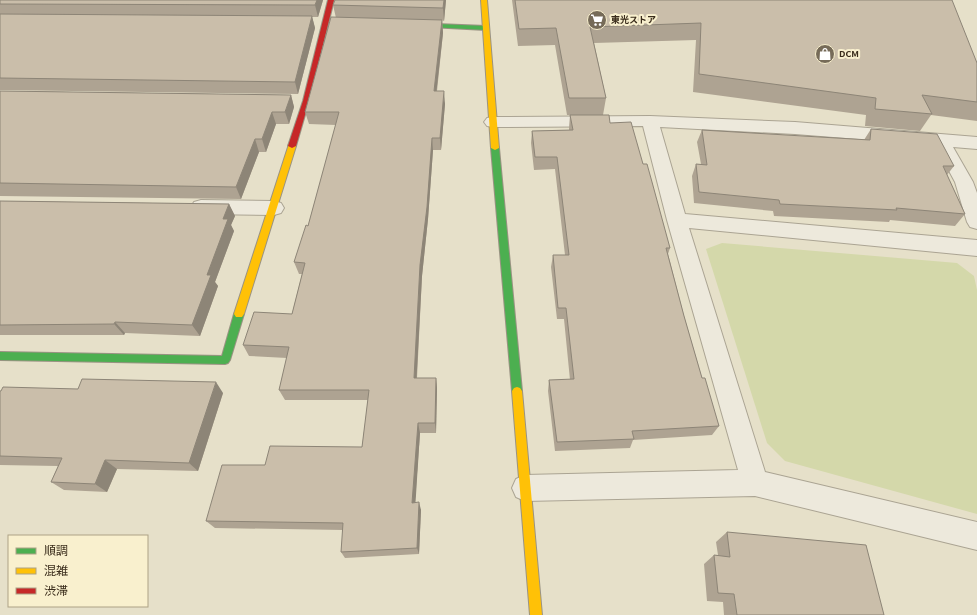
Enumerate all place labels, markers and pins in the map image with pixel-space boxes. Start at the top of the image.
supermarket icon: 東光ストア [586,9,608,31]
place label: 東光ストア [611,13,656,26]
shop icon: DCM [814,43,836,65]
place label: DCM [839,47,859,60]

